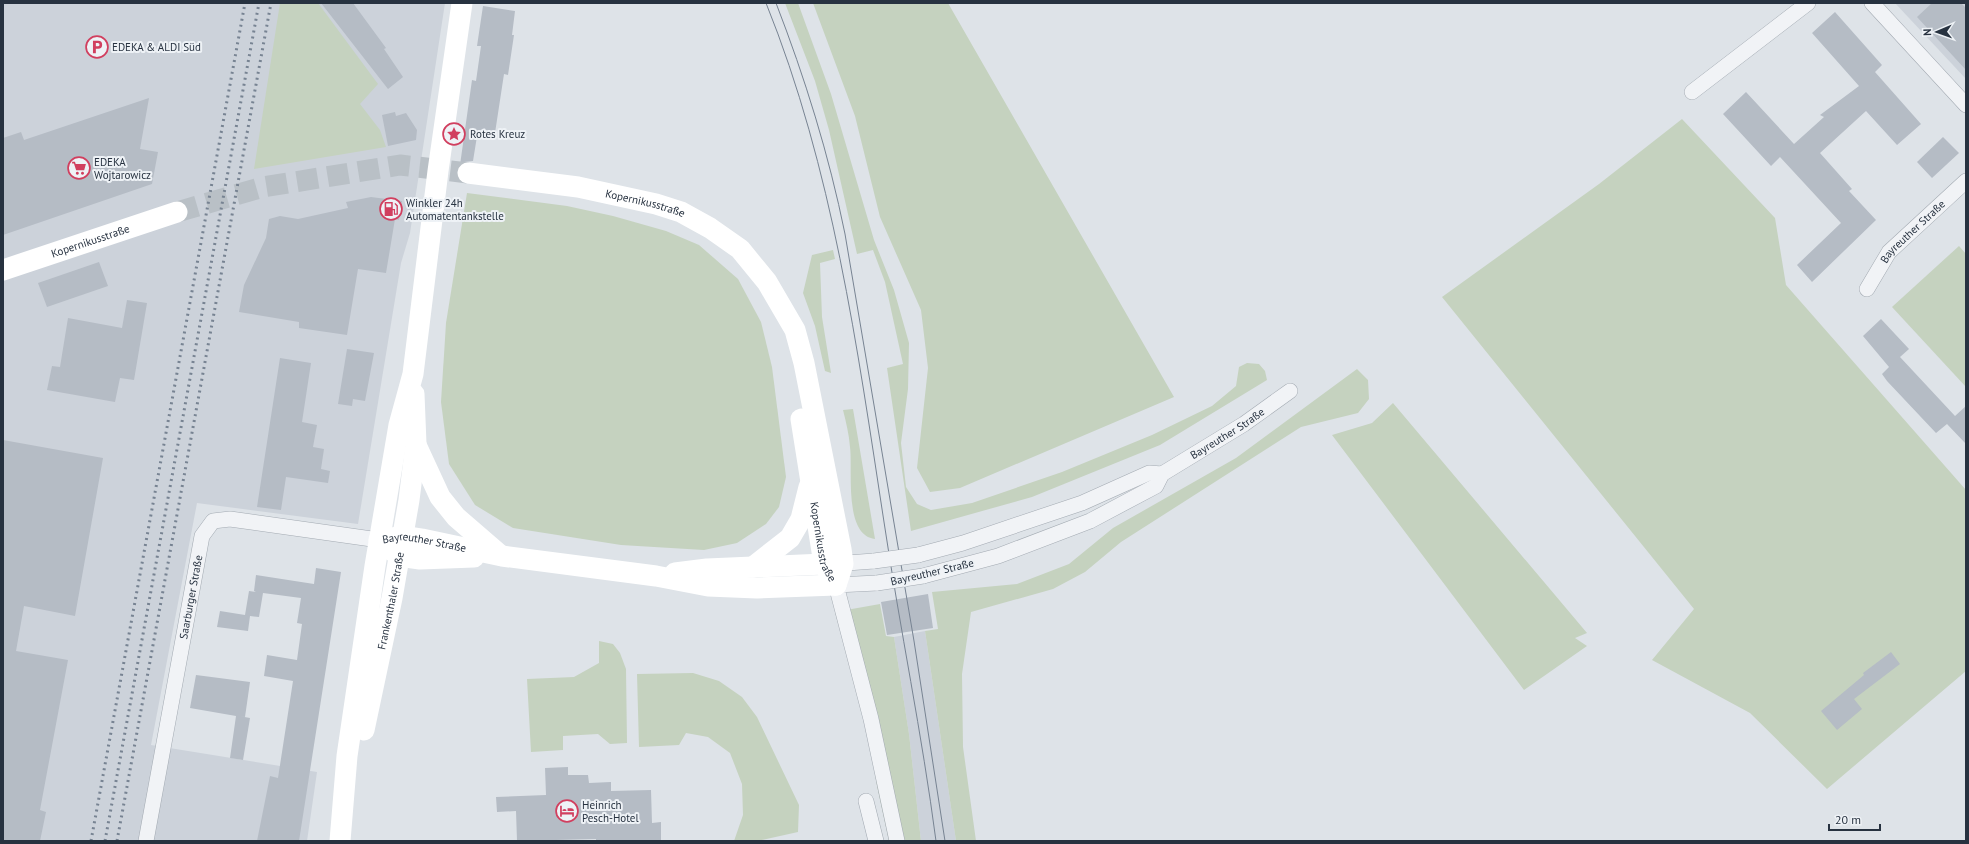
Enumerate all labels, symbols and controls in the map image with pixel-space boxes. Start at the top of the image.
north arrow [1917,12,1957,52]
text: N [1920,28,1934,36]
parking icon: EDEKA & ALDI Süd [84,34,110,60]
place label: EDEKA & ALDI Süd [112,40,201,54]
place icon: Rotes Kreuz [441,121,467,147]
place label: Rotes Kreuz [470,127,525,141]
supermarket icon: EDEKA Wojtarowicz [66,155,92,181]
place label: EDEKA Wojtarowicz [94,155,151,182]
street label: Kopernikusstraße [604,186,688,220]
fuel station icon: Winkler 24h Automatentankstelle [378,196,404,222]
place label: Winkler 24h Automatentankstelle [406,196,504,223]
street label: Bayreuther Straße [1877,197,1948,266]
street label: Kopernikusstraße [49,221,132,261]
street label: Bayreuther Straße [1188,404,1267,462]
street label: Kopernikusstraße [807,501,840,584]
street label: Bayreuther Straße [381,529,468,555]
street label: Frankenthaler Straße [374,550,407,651]
street label: Saarburger Straße [176,553,205,640]
street label: Bayreuther Straße [889,556,975,588]
hotel icon: Heinrich Pesch-Hotel [554,798,580,824]
place label: Heinrich Pesch-Hotel [582,798,639,825]
scale bar [1829,806,1880,832]
text: 20 m [1835,812,1861,827]

